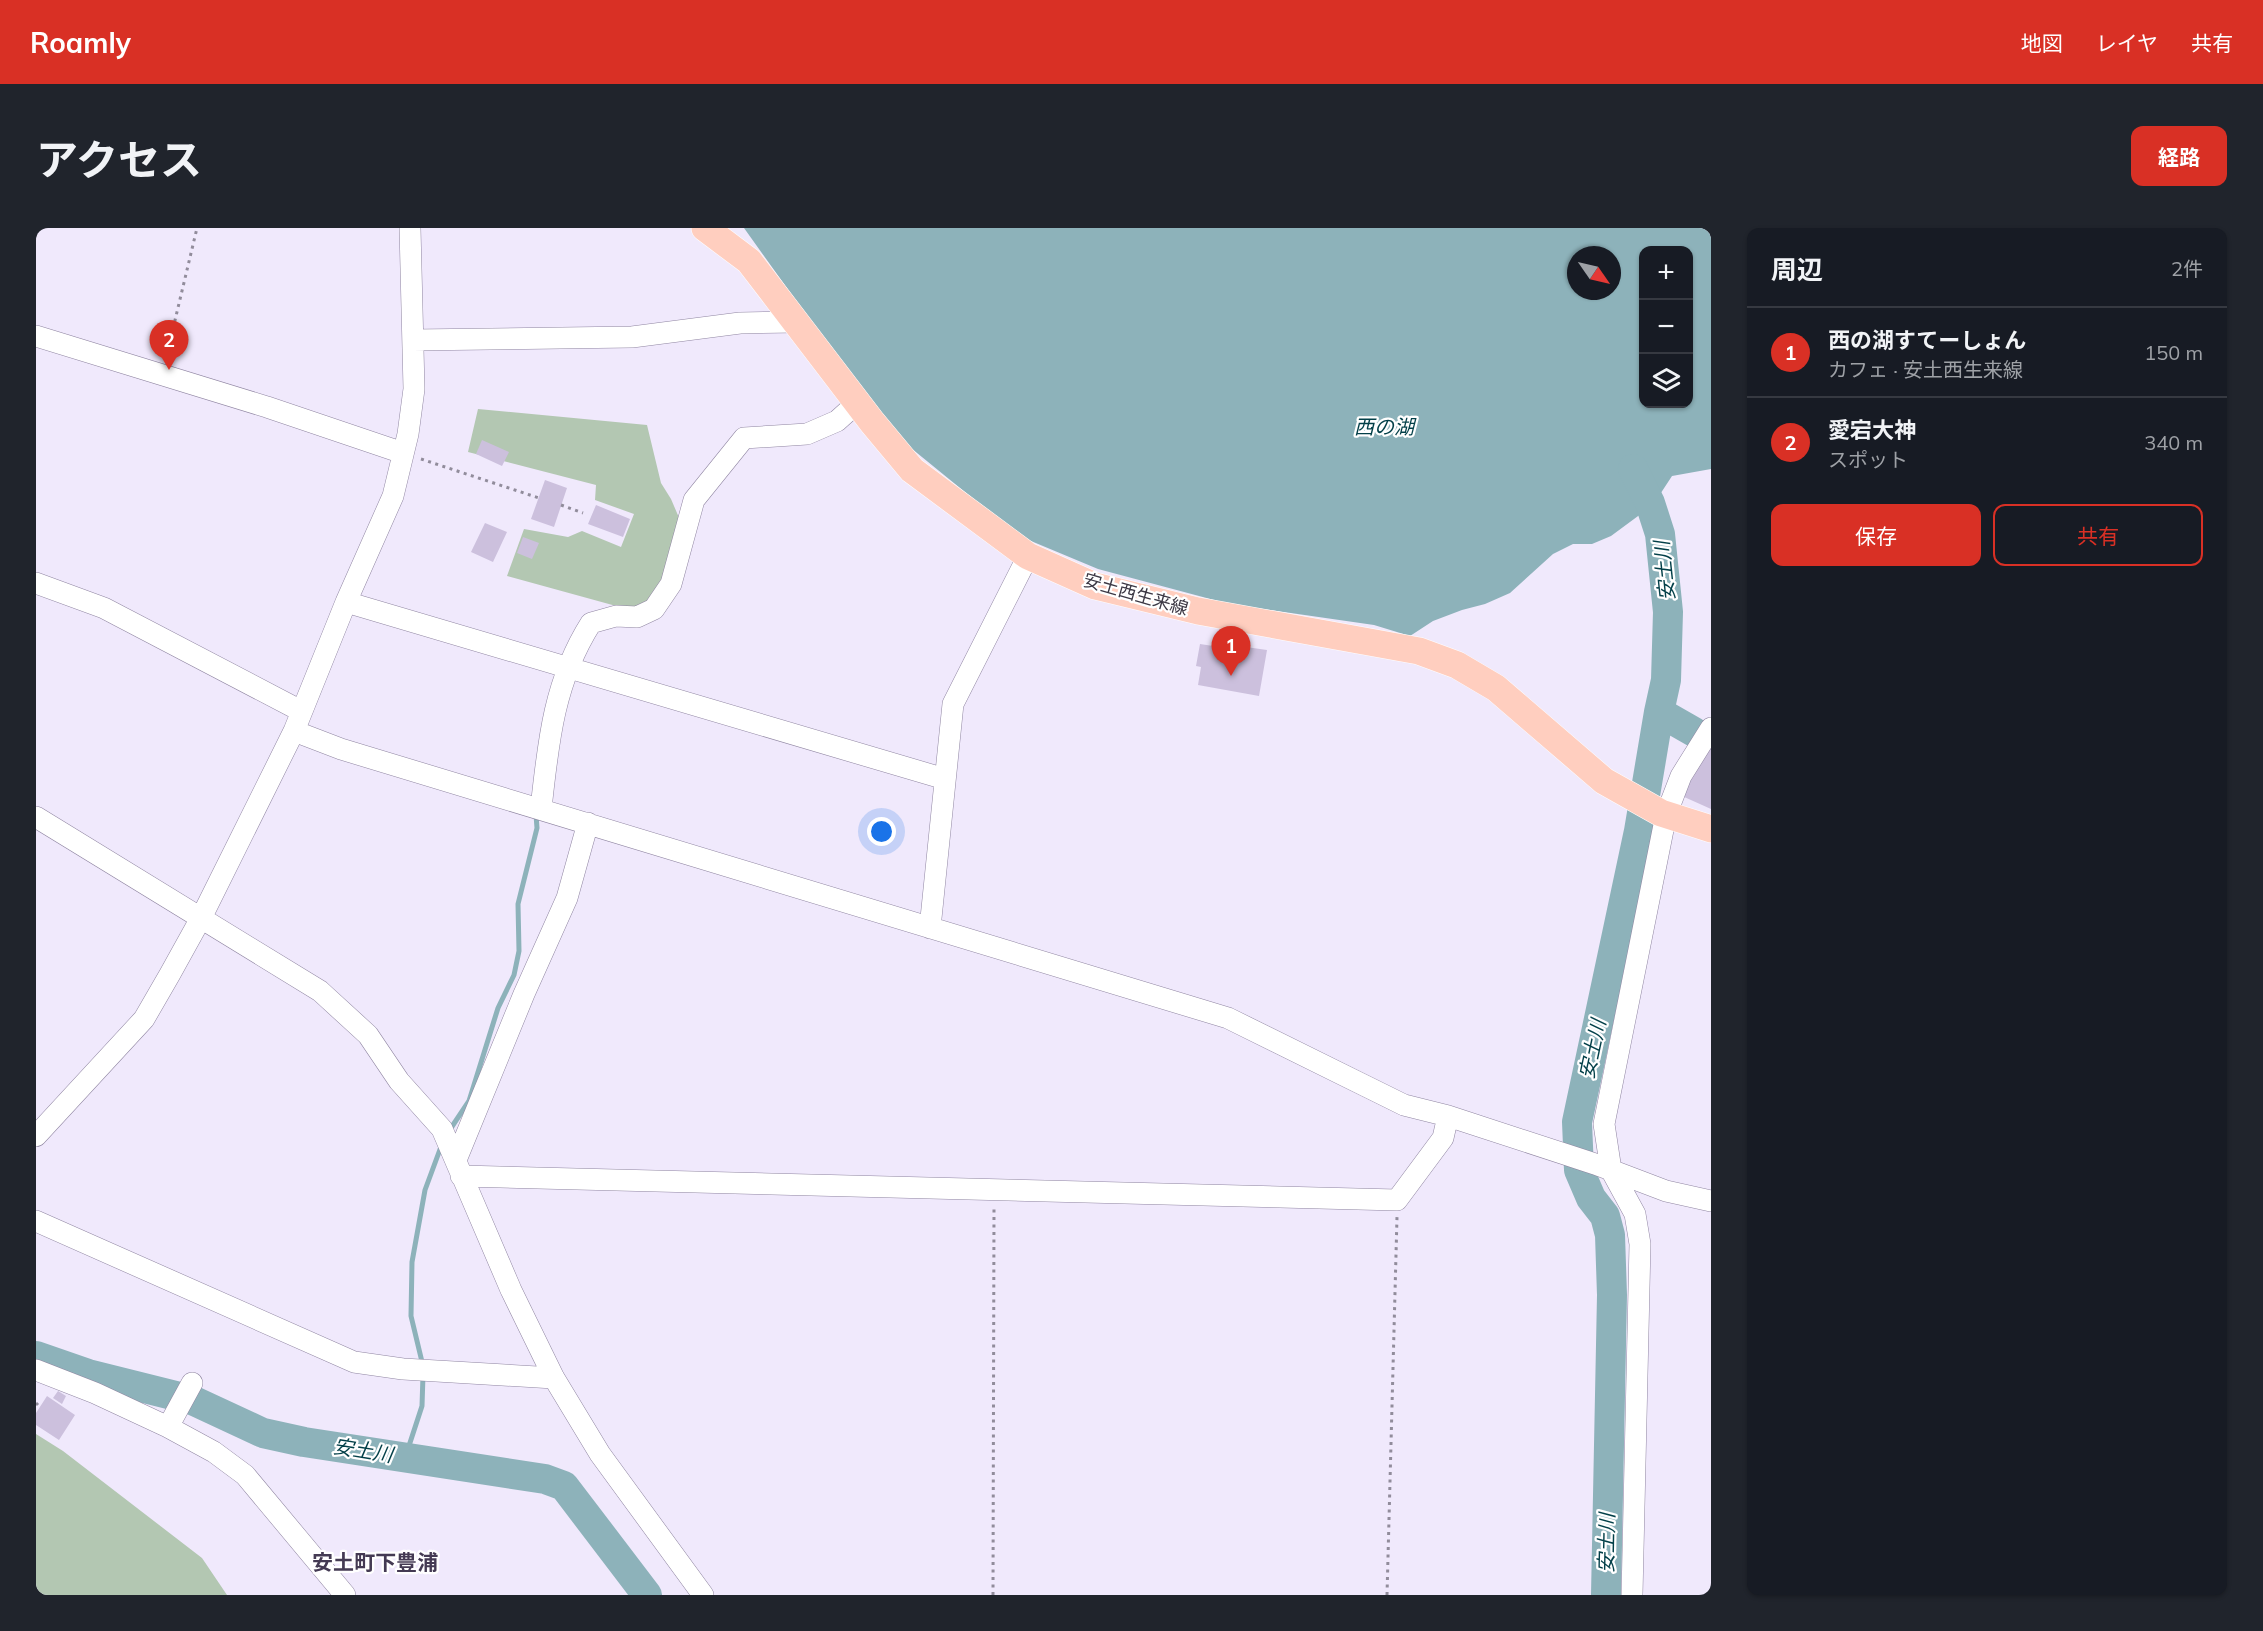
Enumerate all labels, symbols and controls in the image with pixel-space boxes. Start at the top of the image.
text: Roamly [30,25,131,60]
text: 地図 [2021,30,2063,56]
text: レイヤ [2096,30,2158,56]
text: 共有 [2191,30,2233,56]
button: 経路 [2131,126,2227,186]
text: アクセス [36,133,202,186]
north arrow [1567,246,1621,300]
map controls [1639,246,1693,408]
button: + [1639,246,1693,300]
text: 周辺 [1771,253,1823,286]
text: 2件 [2171,256,2203,281]
button: − [1639,300,1693,354]
pin: 2 [150,320,188,370]
text: 西の湖すてーしょん [1828,326,2026,354]
text: 1 [1785,340,1797,365]
text: 150 m [2144,340,2203,365]
button: layers [1639,354,1693,408]
text: カフェ · 安土西生来線 [1828,357,2023,382]
water label: 西の湖 [1354,414,1417,439]
text: 愛宕大神 [1828,416,1916,444]
text: 2 [1785,430,1797,455]
text: 340 m [2144,430,2203,455]
text: スポット [1828,447,1908,472]
button: 保存 [1771,504,1981,566]
button: 共有 [1993,504,2203,566]
water label: 安土川 [1648,538,1680,602]
street label: 安土西生来線 [1081,568,1191,620]
pin: 1 [1212,626,1250,676]
your location [867,817,896,846]
water label: 安土川 [1574,1015,1611,1081]
water label: 安土川 [331,1433,397,1467]
water label: 安土川 [1593,1511,1619,1573]
district label: 安土町下豊浦 [312,1549,438,1575]

